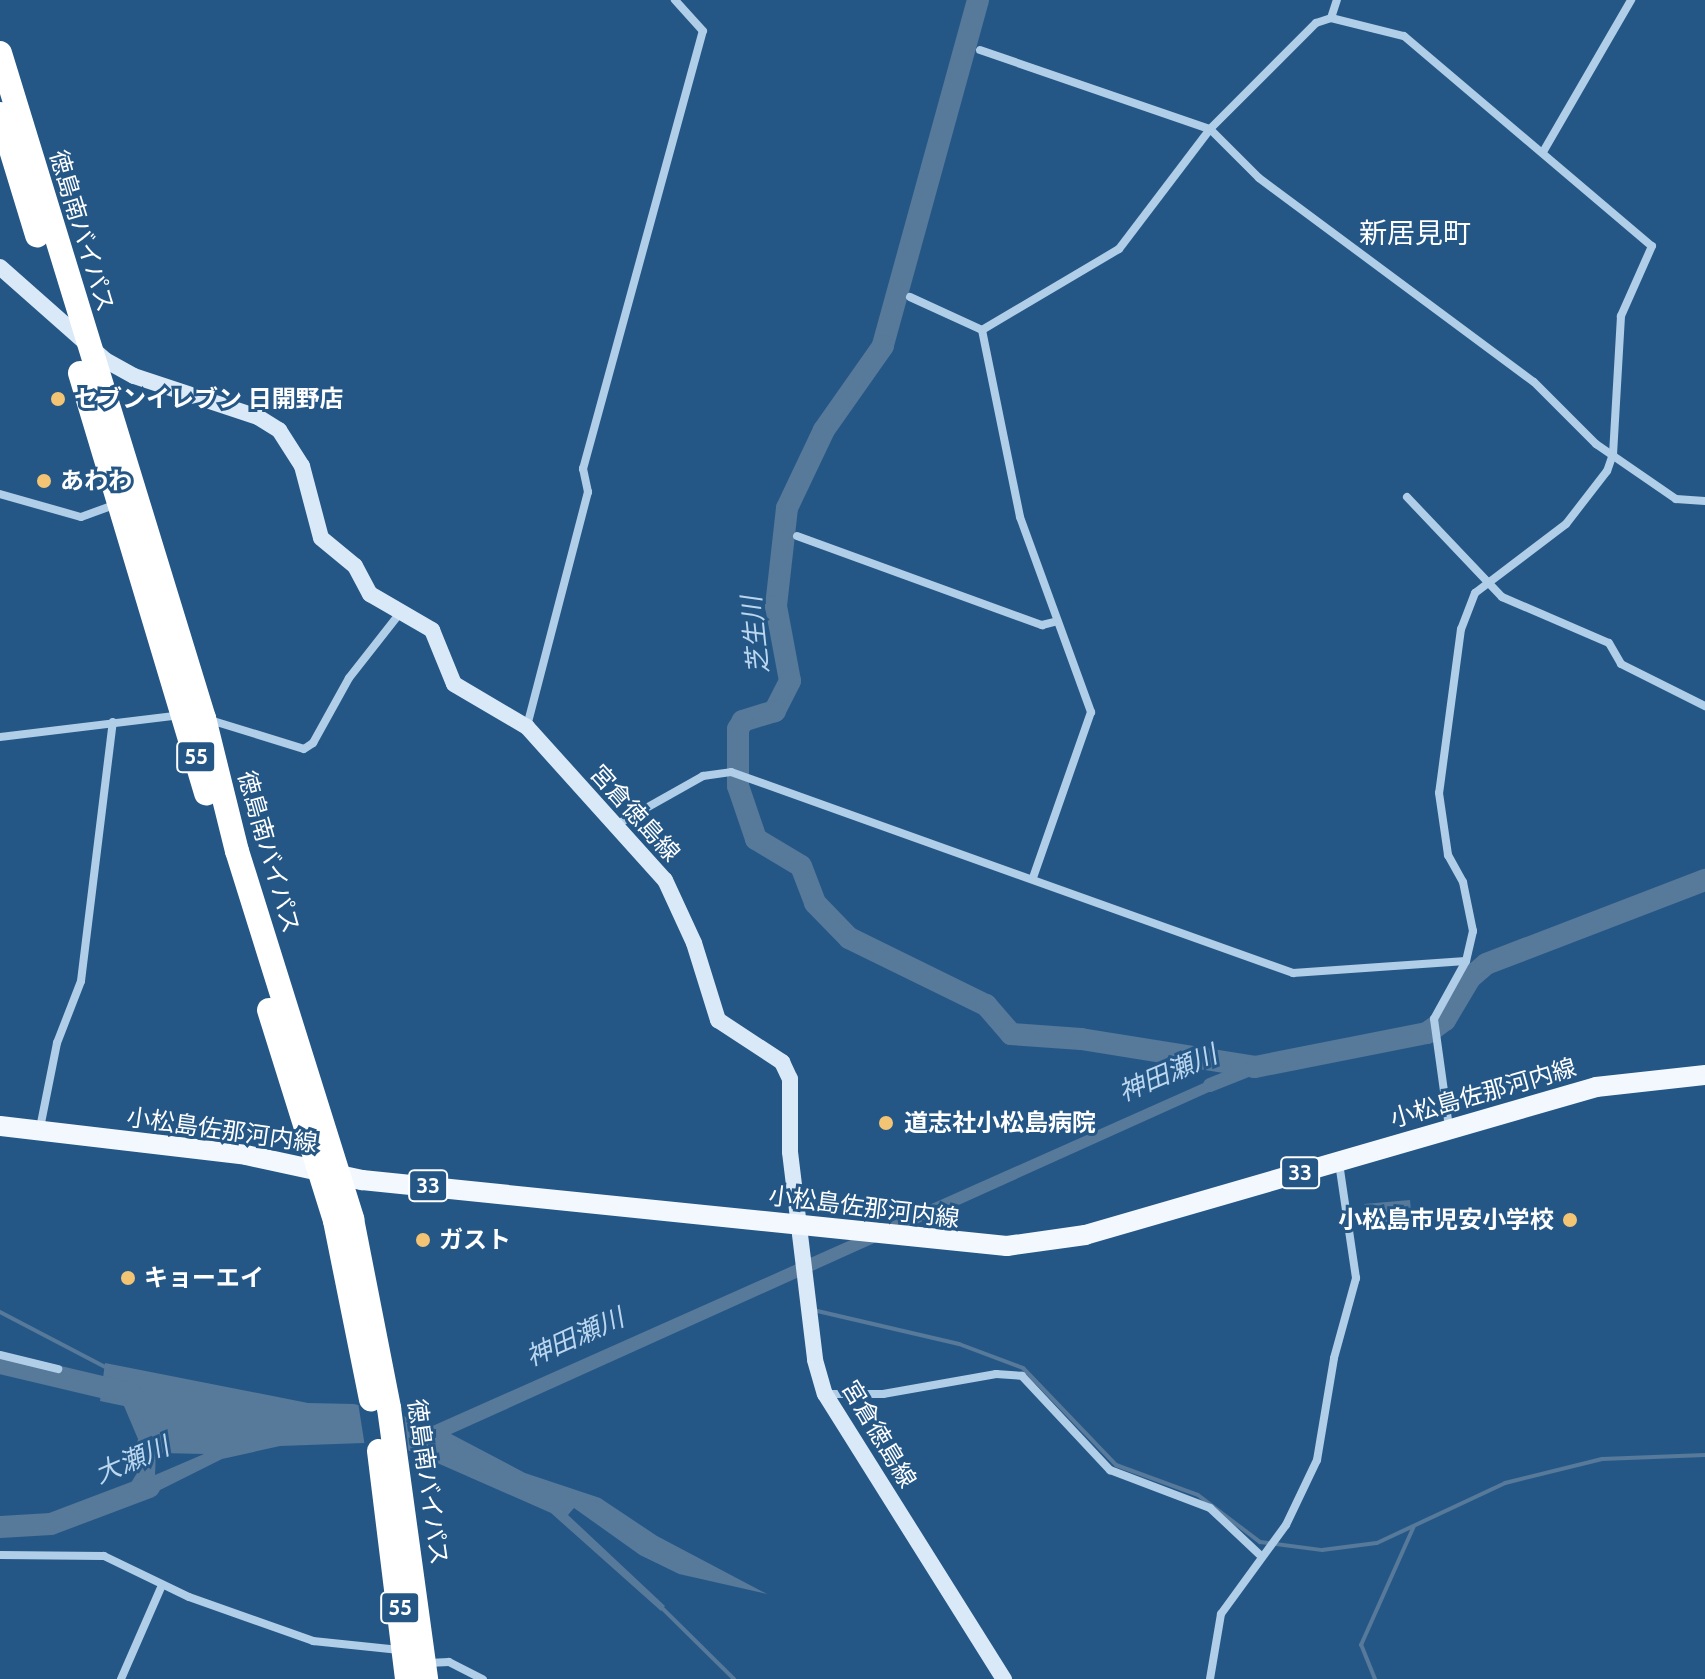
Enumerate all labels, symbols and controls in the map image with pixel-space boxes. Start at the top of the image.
street label: 徳島南バイパス [44,146,120,316]
district label: 新居見町 [1359,216,1471,250]
place label: セブンイレブン 日開野店 [74,385,343,413]
marker: セブンイレブン 日開野店 [49,390,67,408]
place label: あわわ [60,467,132,495]
marker: あわわ [35,472,53,490]
water label: 芝生川 [736,595,776,675]
road number: 55 [176,739,216,775]
street label: 宮倉徳島線 [584,759,686,867]
street label: 徳島南バイパス [232,767,306,937]
water label: 神田瀬川 [1114,1039,1222,1109]
street label: 小松島佐那河内線 [1387,1053,1579,1133]
street label: 小松島佐那河内線 [125,1102,319,1158]
place label: 道志社小松島病院 [904,1109,1096,1137]
marker: 道志社小松島病院 [875,1112,897,1134]
road number: 33 [1280,1155,1320,1191]
road number: 33 [408,1168,448,1204]
street label: 小松島佐那河内線 [767,1181,961,1233]
place label: 小松島市児安小学校 [1338,1206,1554,1234]
marker: 小松島市児安小学校 [1561,1211,1579,1229]
place label: ガスト [439,1226,511,1254]
marker: ガスト [414,1231,432,1249]
place label: キョーエイ [144,1264,264,1292]
marker: キョーエイ [119,1269,137,1287]
water label: 神田瀬川 [521,1303,629,1373]
street label: 宮倉徳島線 [836,1375,922,1493]
street label: 徳島南バイパス [402,1397,454,1567]
water label: 大瀬川 [90,1431,174,1491]
road number: 55 [380,1590,420,1626]

